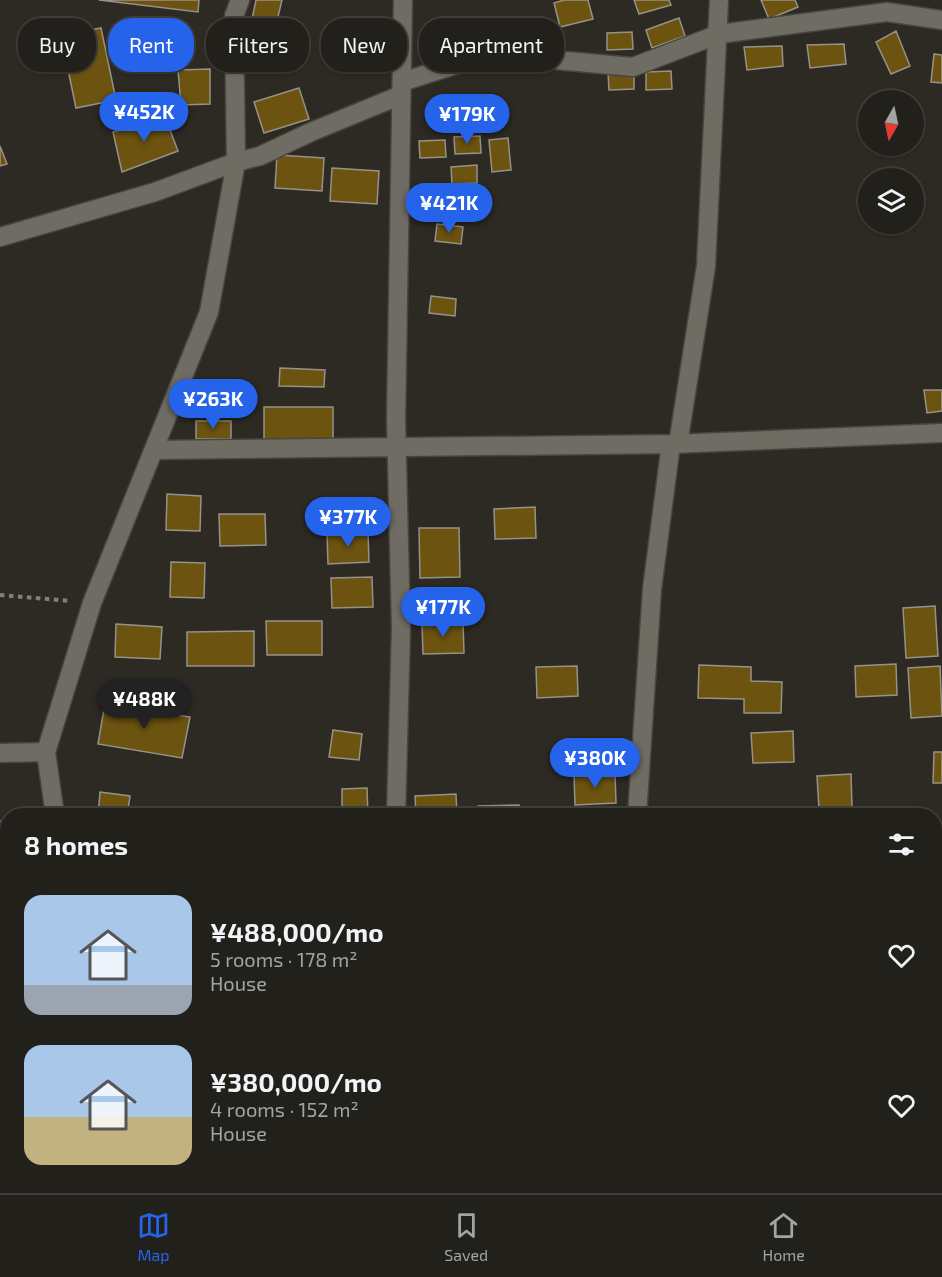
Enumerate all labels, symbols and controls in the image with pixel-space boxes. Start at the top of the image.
chip: Buy [18,18,96,72]
chip: Rent [108,18,194,72]
chip: Filters [206,18,309,72]
chip: New [321,18,407,72]
chip: Apartment [419,18,564,72]
north arrow [858,90,924,156]
map controls [858,90,924,234]
pin: ¥452K [102,92,186,143]
pin: ¥179K [425,94,509,145]
text: ¥452K [113,99,175,123]
text: ¥179K [439,101,495,125]
button: layers [858,168,924,234]
pin: ¥421K [407,183,491,234]
text: ¥421K [420,190,478,214]
pin: ¥263K [171,379,255,430]
text: ¥263K [183,386,243,410]
pin: ¥377K [306,497,390,548]
text: ¥377K [319,504,377,528]
pin: ¥177K [401,587,485,638]
text: ¥177K [415,594,471,618]
pin: ¥488K [102,679,186,730]
text: ¥488K [112,686,176,710]
pin: ¥380K [553,738,637,789]
text: ¥380K [564,745,626,769]
icon: filters [885,828,918,861]
text: 8 homes [24,829,128,860]
text: ¥488,000/mo [210,916,384,947]
icon: home [72,919,144,991]
icon: heart [885,939,918,972]
text: 5 rooms · 178 m² [210,947,358,971]
text: House [210,971,267,995]
text: ¥380,000/mo [210,1066,382,1097]
icon: home [72,1069,144,1141]
icon: heart [885,1089,918,1122]
text: 4 rooms · 152 m² [210,1097,359,1121]
text: House [210,1121,267,1145]
tab: Map [137,1209,170,1264]
tab: Saved [444,1209,488,1264]
tab: Home [762,1209,805,1264]

